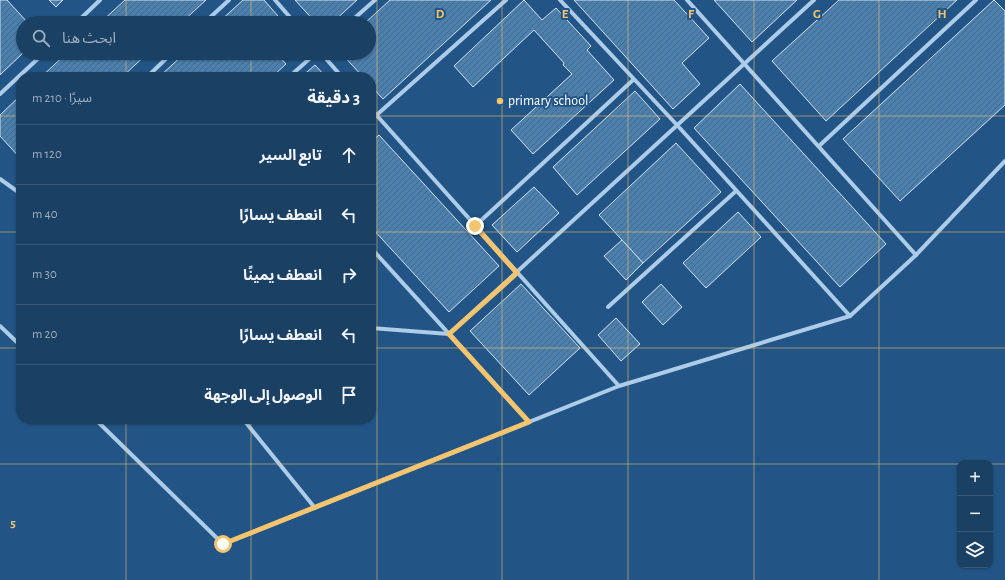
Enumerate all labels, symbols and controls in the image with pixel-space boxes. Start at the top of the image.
text: D [436,8,445,21]
text: E [562,8,569,21]
text: F [688,8,695,21]
text: G [813,8,821,21]
text: H [937,8,947,21]
search box [16,16,376,60]
icon: search [30,27,52,49]
text: ابحث هنا [62,31,116,46]
text: 3 دقيقة [307,89,360,106]
text: سيرًا · 210 m [32,92,92,105]
place label: primary school [508,94,588,108]
marker: primary school [495,96,505,106]
icon: ahead [338,144,360,166]
text: 120 m [32,148,62,161]
text: تابع السير [260,148,322,163]
icon: left [338,204,360,226]
text: 40 m [32,208,58,221]
text: انعطف يسارًا [239,208,322,223]
route end [466,217,484,235]
icon: right [338,264,360,286]
text: 30 m [32,268,57,281]
text: انعطف يمينًا [243,268,322,283]
icon: left [338,324,360,346]
text: 20 m [32,328,57,341]
text: انعطف يسارًا [239,328,322,343]
icon: arrive [338,384,360,406]
text: الوصول إلى الوجهة [204,388,322,403]
map controls [957,460,993,568]
button: + [957,460,993,496]
button: − [957,496,993,532]
text: 5 [10,517,16,530]
button: layers [957,532,993,568]
route start [214,535,232,553]

